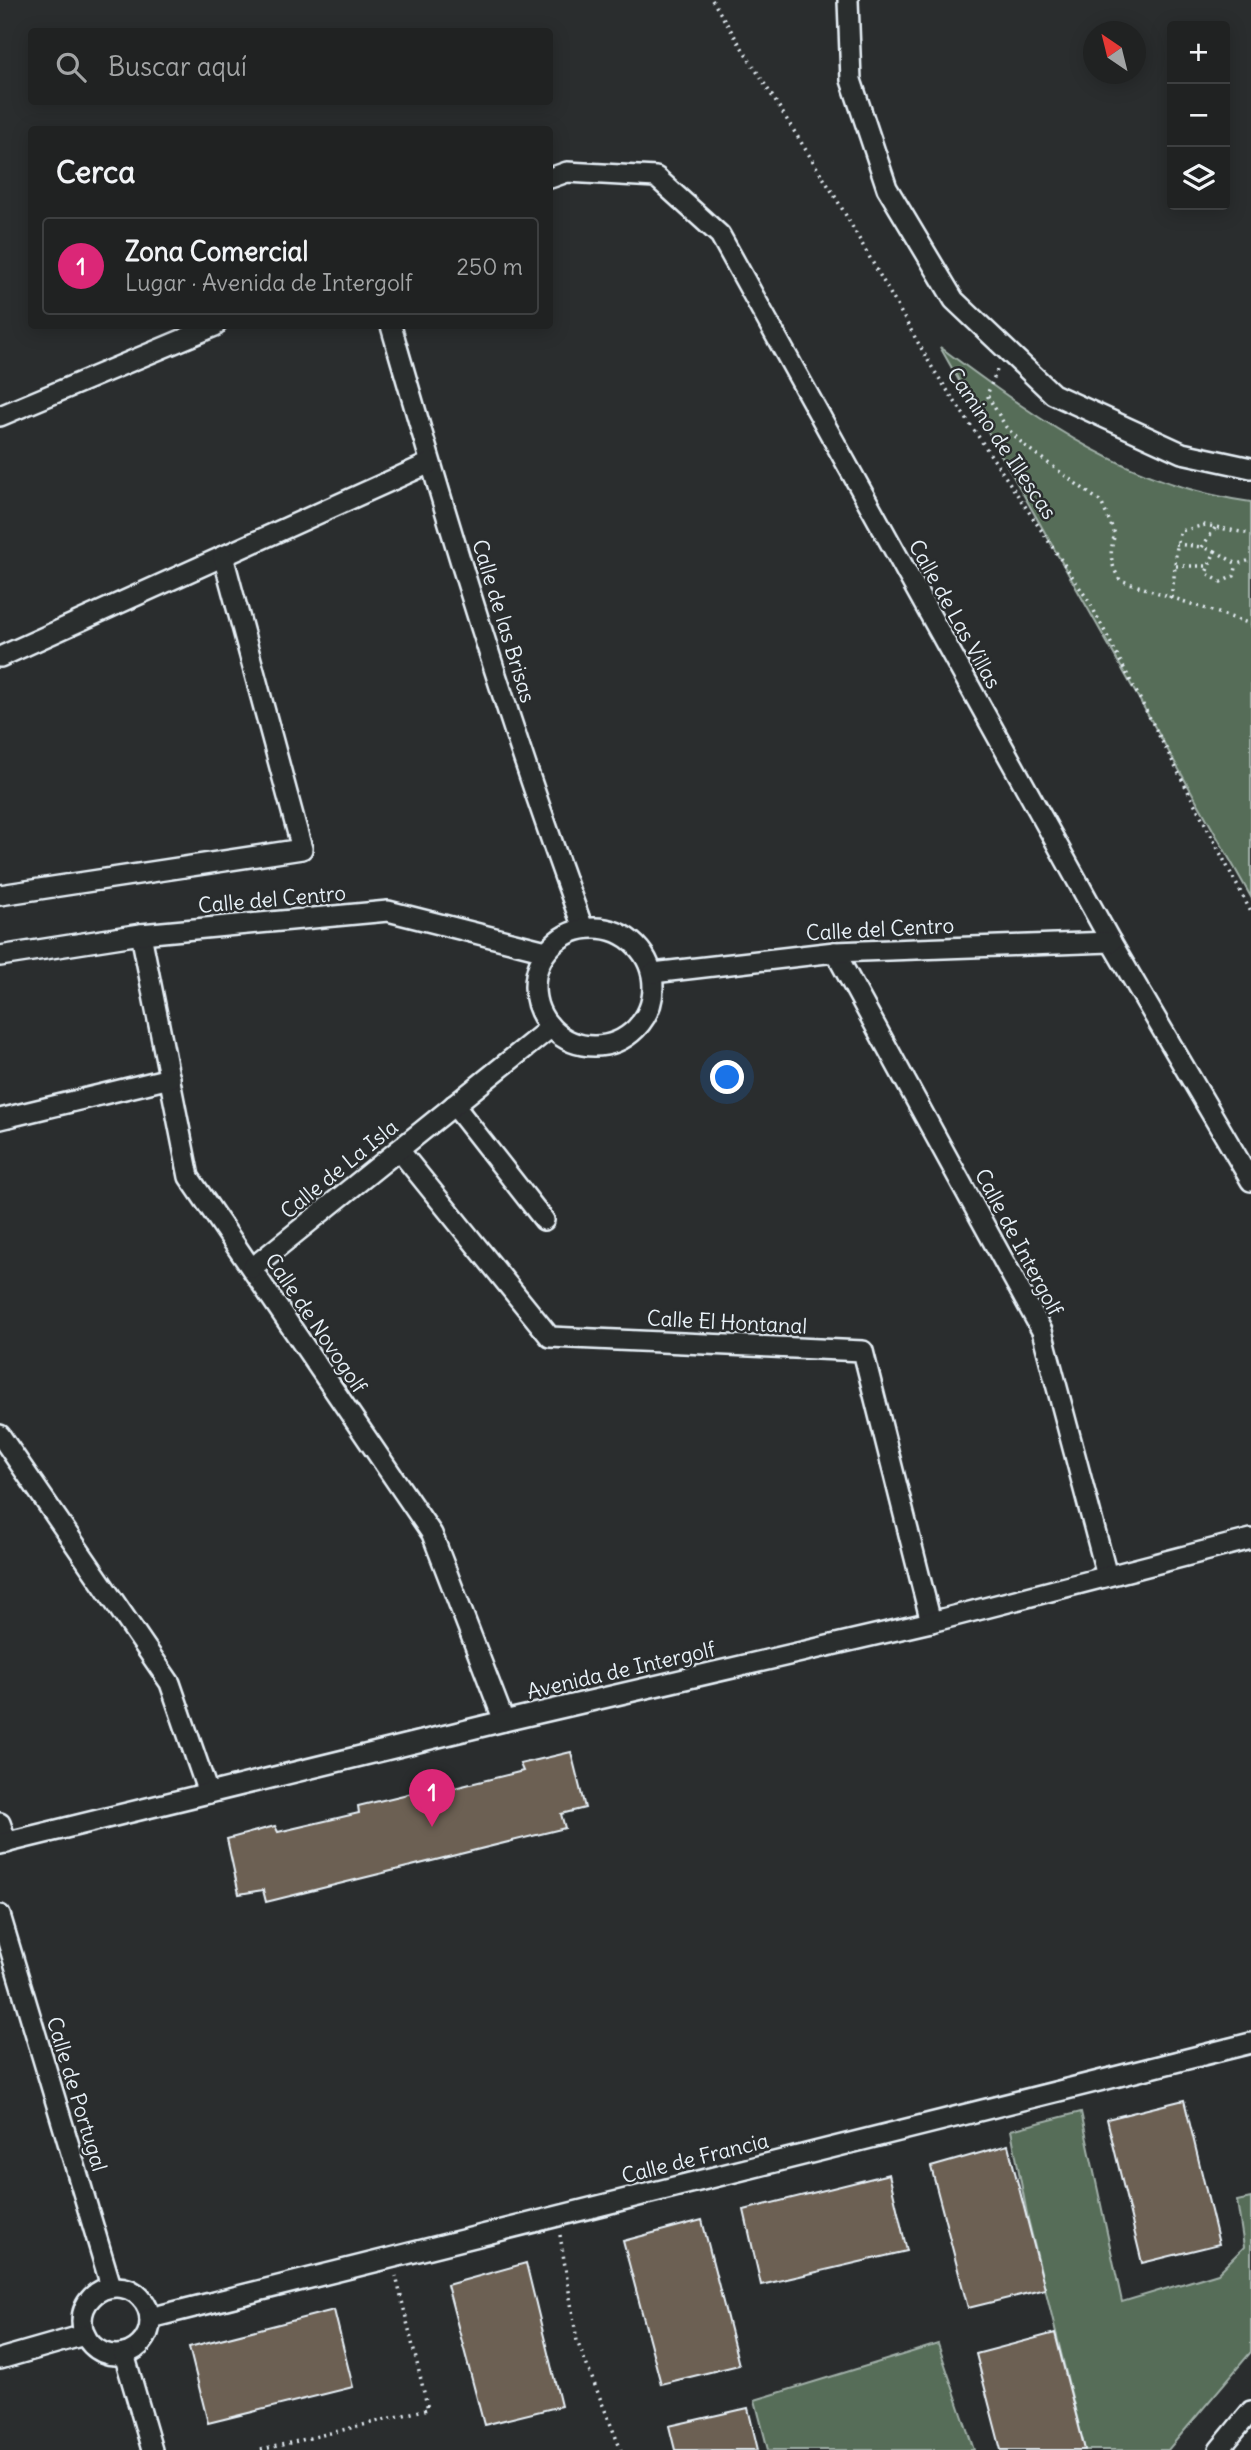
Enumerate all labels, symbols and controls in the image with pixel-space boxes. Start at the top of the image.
north arrow [1083,21,1146,84]
map controls [1167,21,1230,210]
button: + [1167,21,1230,84]
search box [28,28,553,105]
icon: search [52,48,90,86]
text: Buscar aquí [108,50,247,83]
button: − [1167,84,1230,147]
button: layers [1167,147,1230,210]
text: Cerca [56,153,135,191]
text: Zona Comercial [125,235,308,268]
text: 1 [76,252,86,281]
text: 250 m [456,252,523,281]
text: Lugar · Avenida de Intergolf [125,268,412,297]
street label: Camino de Illescas [941,362,1063,524]
street label: Calle de Las Villas [903,535,1007,693]
street label: Calle de las Brisas [466,536,542,706]
street label: Calle del Centro [197,879,347,919]
street label: Calle del Centro [805,912,955,946]
your location [710,1060,744,1094]
street label: Calle de La Isla [275,1113,403,1225]
street label: Calle de Intergolf [969,1164,1070,1321]
street label: Calle de Novogolf [259,1248,373,1399]
street label: Calle El Hontanal [646,1304,808,1340]
street label: Avenida de Intergolf [524,1635,719,1705]
pin: 1 [409,1769,455,1827]
street label: Calle de Portugal [41,2013,113,2175]
street label: Calle de Francia [619,2127,771,2189]

